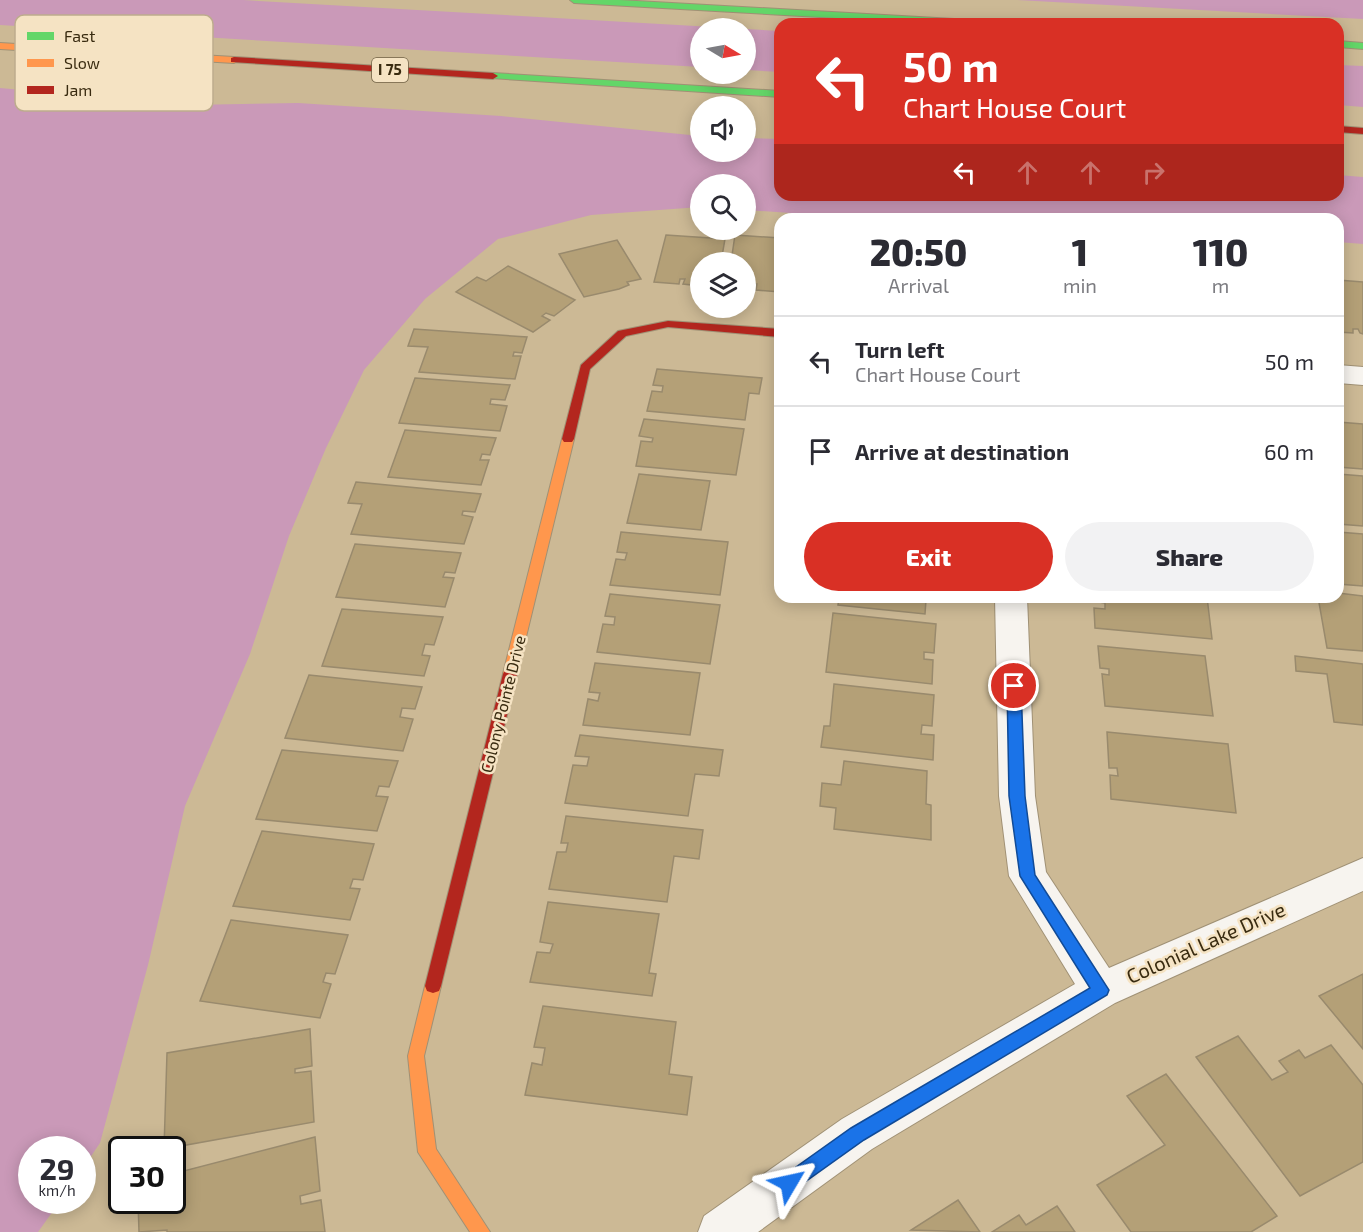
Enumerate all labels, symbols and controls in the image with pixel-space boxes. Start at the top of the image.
legend [15,15,213,111]
north arrow [690,18,756,84]
map controls [690,18,756,318]
text: Fast [64,26,95,45]
text: 50 m [903,40,999,90]
icon: left [804,42,882,120]
text: Slow [64,53,100,72]
road number: I 75 [372,58,408,82]
text: Jam [64,80,92,99]
text: Chart House Court [903,91,1126,123]
button: sound [690,96,756,162]
icon: left [948,156,981,189]
icon: ahead [1011,156,1044,189]
icon: ahead [1074,156,1107,189]
icon: right [1137,156,1170,189]
button: search [690,174,756,240]
text: 20:50 [870,230,967,273]
text: 1 [1072,230,1088,273]
text: 110 [1193,230,1248,273]
button: layers [690,252,756,318]
text: Arrival [888,273,949,297]
text: min [1063,273,1097,297]
text: m [1212,273,1229,297]
text: Turn left [855,336,944,362]
icon: left [804,345,837,378]
text: 50 m [1265,348,1314,374]
text: Chart House Court [855,362,1020,386]
icon: arrive [804,435,837,468]
text: Arrive at destination [855,438,1069,464]
text: 60 m [1264,438,1314,464]
button: Exit [804,522,1053,591]
button: Share [1065,522,1314,591]
street label: Colony Pointe Drive [476,633,529,775]
pin [988,660,1039,711]
icon: arrive [997,669,1030,702]
street label: Colonial Lake Drive [1122,896,1289,988]
speed limit sign: 30 [108,1136,186,1214]
text: 29 [39,1150,75,1186]
position arrow [757,1151,821,1215]
text: km/h [38,1181,76,1199]

